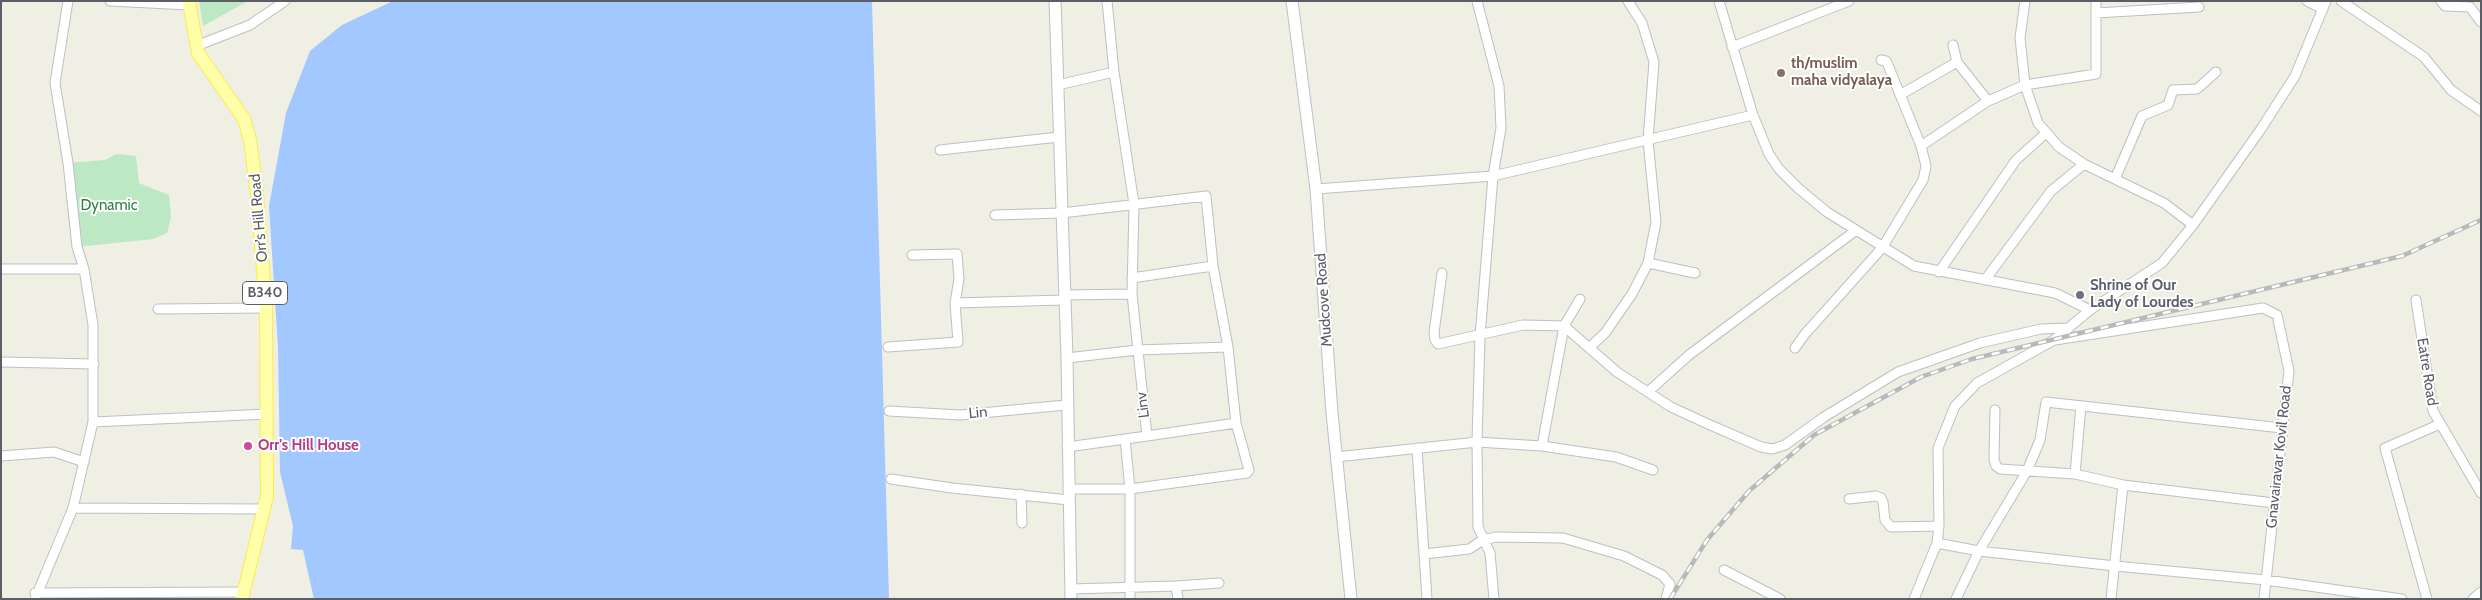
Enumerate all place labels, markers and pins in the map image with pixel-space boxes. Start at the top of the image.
place label: th/muslim maha vidyalaya [1791,55,1892,90]
marker: th/muslim maha vidyalaya [1775,67,1787,79]
place label: Shrine of Our Lady of Lourdes [2090,277,2194,312]
marker: Shrine of Our Lady of Lourdes [2074,289,2086,301]
place label: Orr's Hill House [258,437,359,455]
marker: Orr's Hill House [242,440,254,452]

